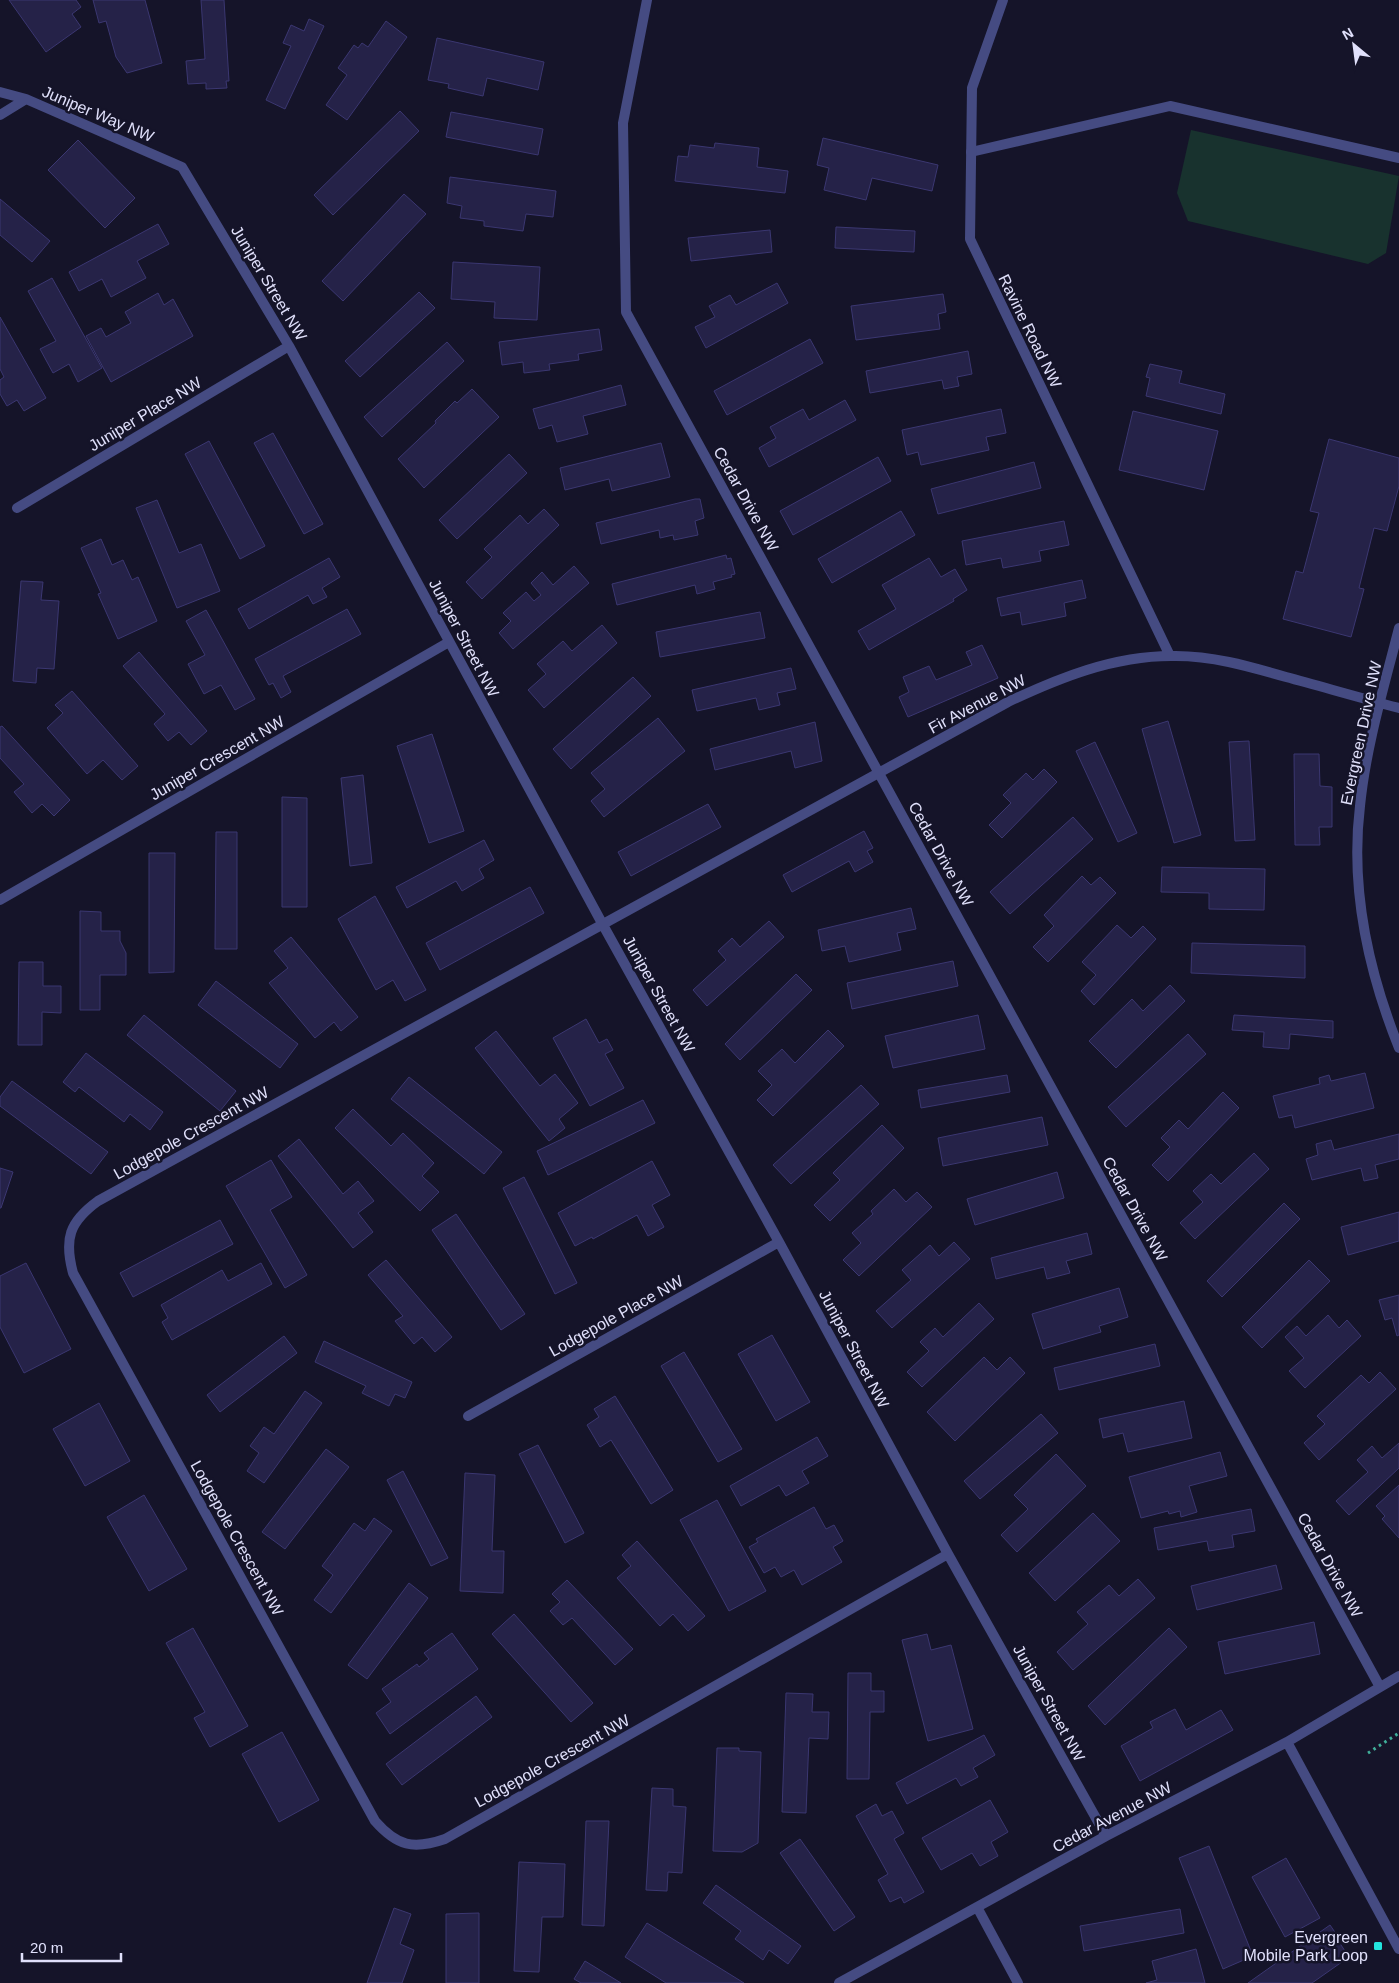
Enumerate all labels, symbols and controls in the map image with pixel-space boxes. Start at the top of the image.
north arrow [1329,20,1379,70]
text: N [1339,24,1356,43]
street label: Juniper Way NW [40,83,157,146]
street label: Juniper Street NW [228,223,310,344]
street label: Ravine Road NW [995,272,1065,391]
street label: Juniper Place NW [86,373,205,454]
street label: Cedar Drive NW [710,444,782,555]
street label: Juniper Street NW [426,576,503,700]
street label: Evergreen Drive NW [1337,659,1385,807]
street label: Fir Avenue NW [926,671,1029,737]
street label: Juniper Crescent NW [147,712,288,803]
street label: Cedar Drive NW [905,799,977,910]
street label: Juniper Street NW [620,933,699,1056]
street label: Lodgepole Crescent NW [111,1083,272,1183]
street label: Cedar Drive NW [1099,1154,1171,1265]
street label: Lodgepole Place NW [546,1272,687,1360]
street label: Juniper Street NW [816,1287,893,1411]
street label: Lodgepole Crescent NW [187,1458,287,1619]
street label: Cedar Drive NW [1294,1510,1366,1621]
street label: Juniper Street NW [1010,1642,1089,1765]
street label: Lodgepole Crescent NW [472,1711,633,1811]
street label: Cedar Avenue NW [1050,1778,1175,1856]
place label: Evergreen Mobile Park Loop [1243,1929,1368,1964]
scale bar [22,1930,121,1962]
text: 20 m [30,1939,63,1956]
marker: Evergreen Mobile Park Loop [1372,1940,1384,1952]

